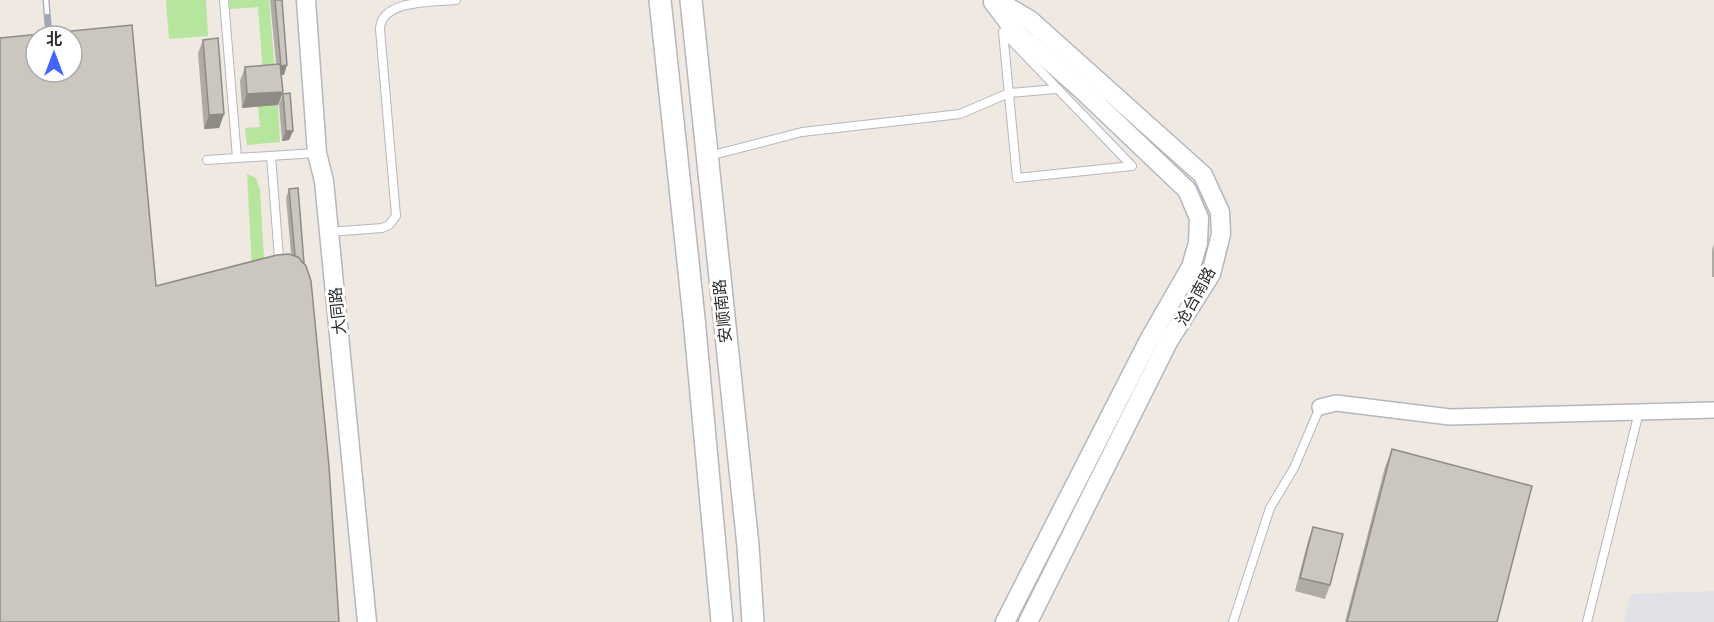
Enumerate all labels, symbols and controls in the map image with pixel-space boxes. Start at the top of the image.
north arrow [24,24,84,84]
text: 北 [46,29,62,49]
street label: 沧台南路 [1171,263,1219,329]
street label: 安顺南路 [709,278,735,344]
street label: 大同路 [325,286,349,336]

